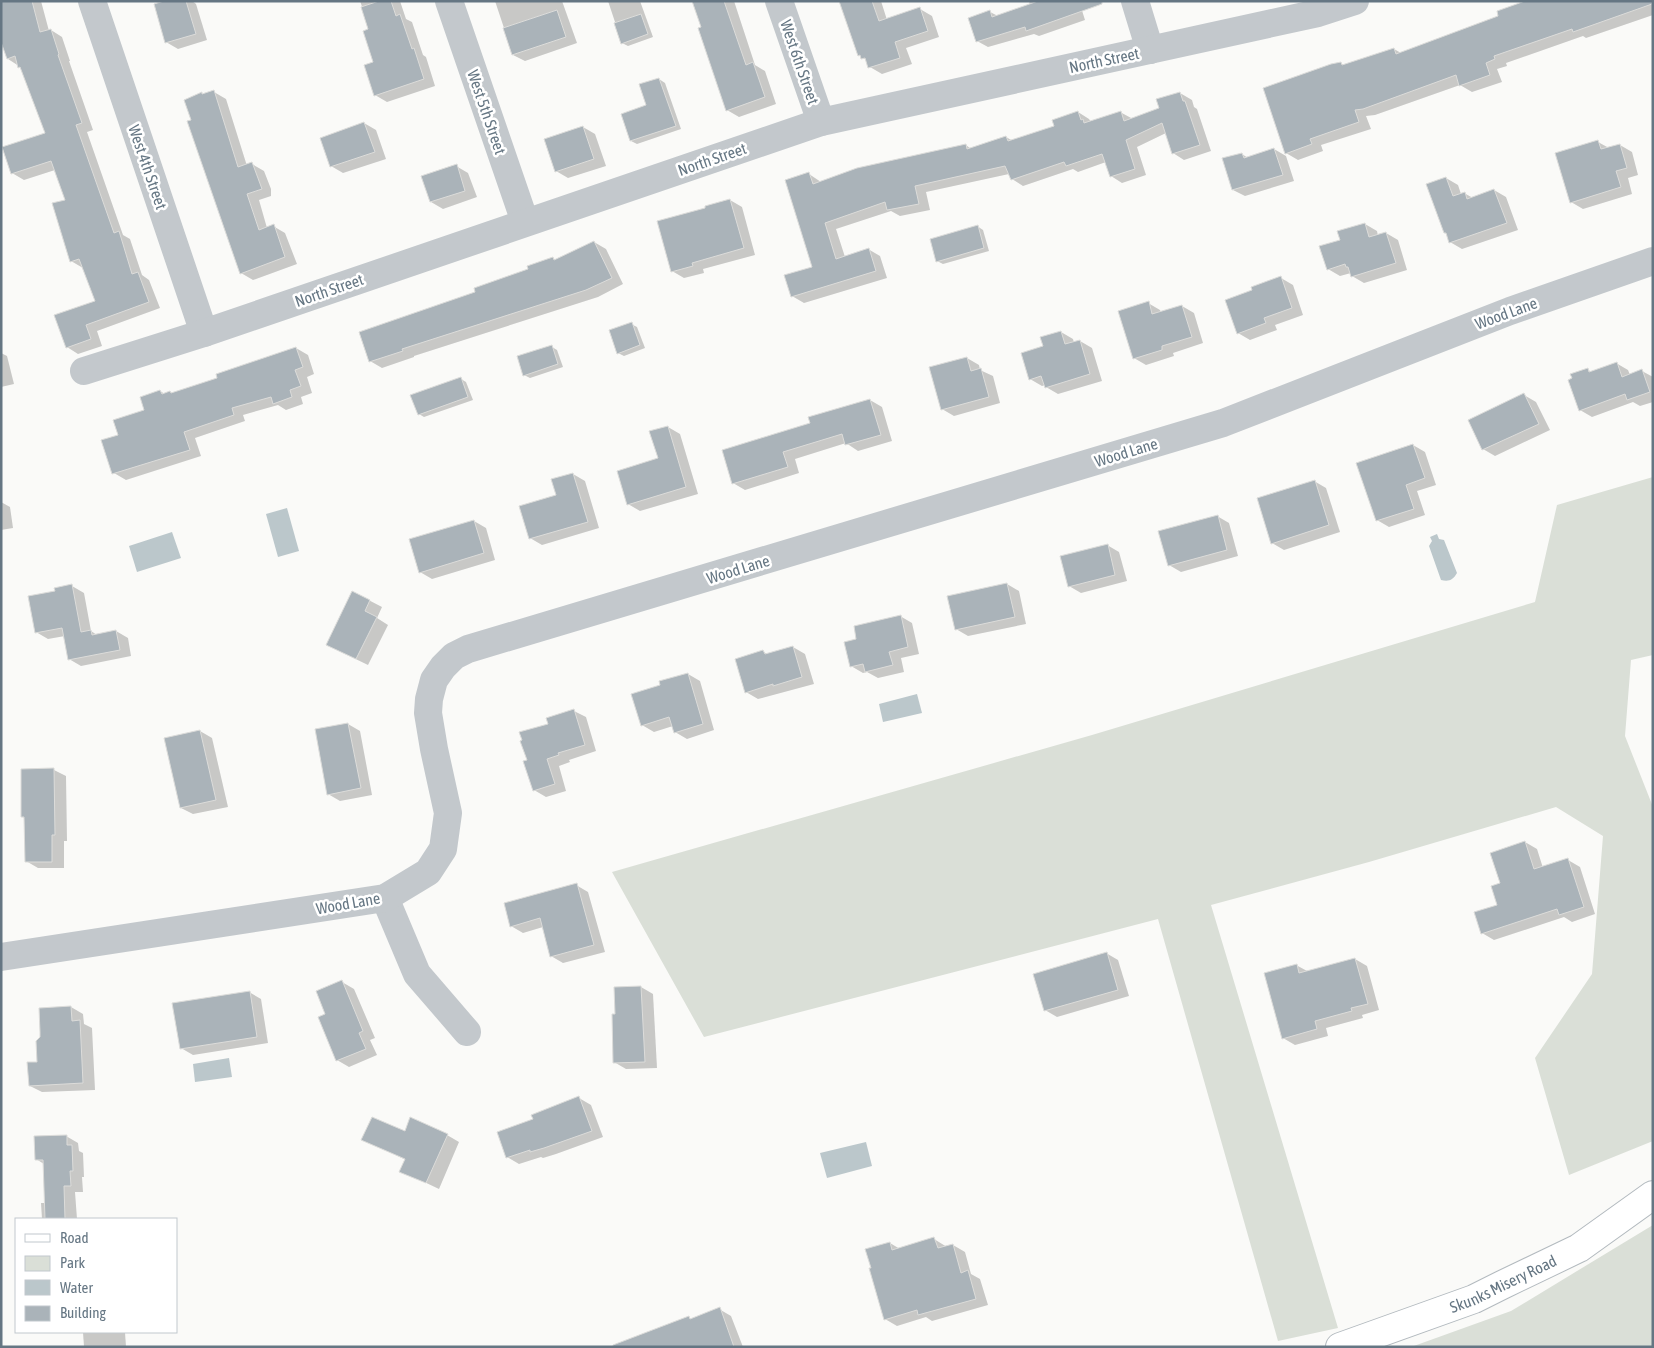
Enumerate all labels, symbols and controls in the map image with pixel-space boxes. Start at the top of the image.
street label: West 6th Street [777,17,823,107]
street label: North Street [1067,44,1141,76]
street label: West 5th Street [464,67,510,157]
street label: West 4th Street [125,122,171,212]
street label: North Street [675,139,749,179]
street label: North Street [292,270,366,310]
street label: Wood Lane [1473,293,1539,333]
street label: Wood Lane [1092,434,1160,470]
street label: Wood Lane [704,551,772,587]
street label: Wood Lane [315,889,381,917]
legend [15,1218,178,1333]
text: Road [60,1229,89,1246]
street label: Skunks Misery Road [1447,1251,1559,1316]
text: Park [60,1254,85,1271]
text: Water [60,1279,93,1296]
text: Building [60,1304,106,1321]

